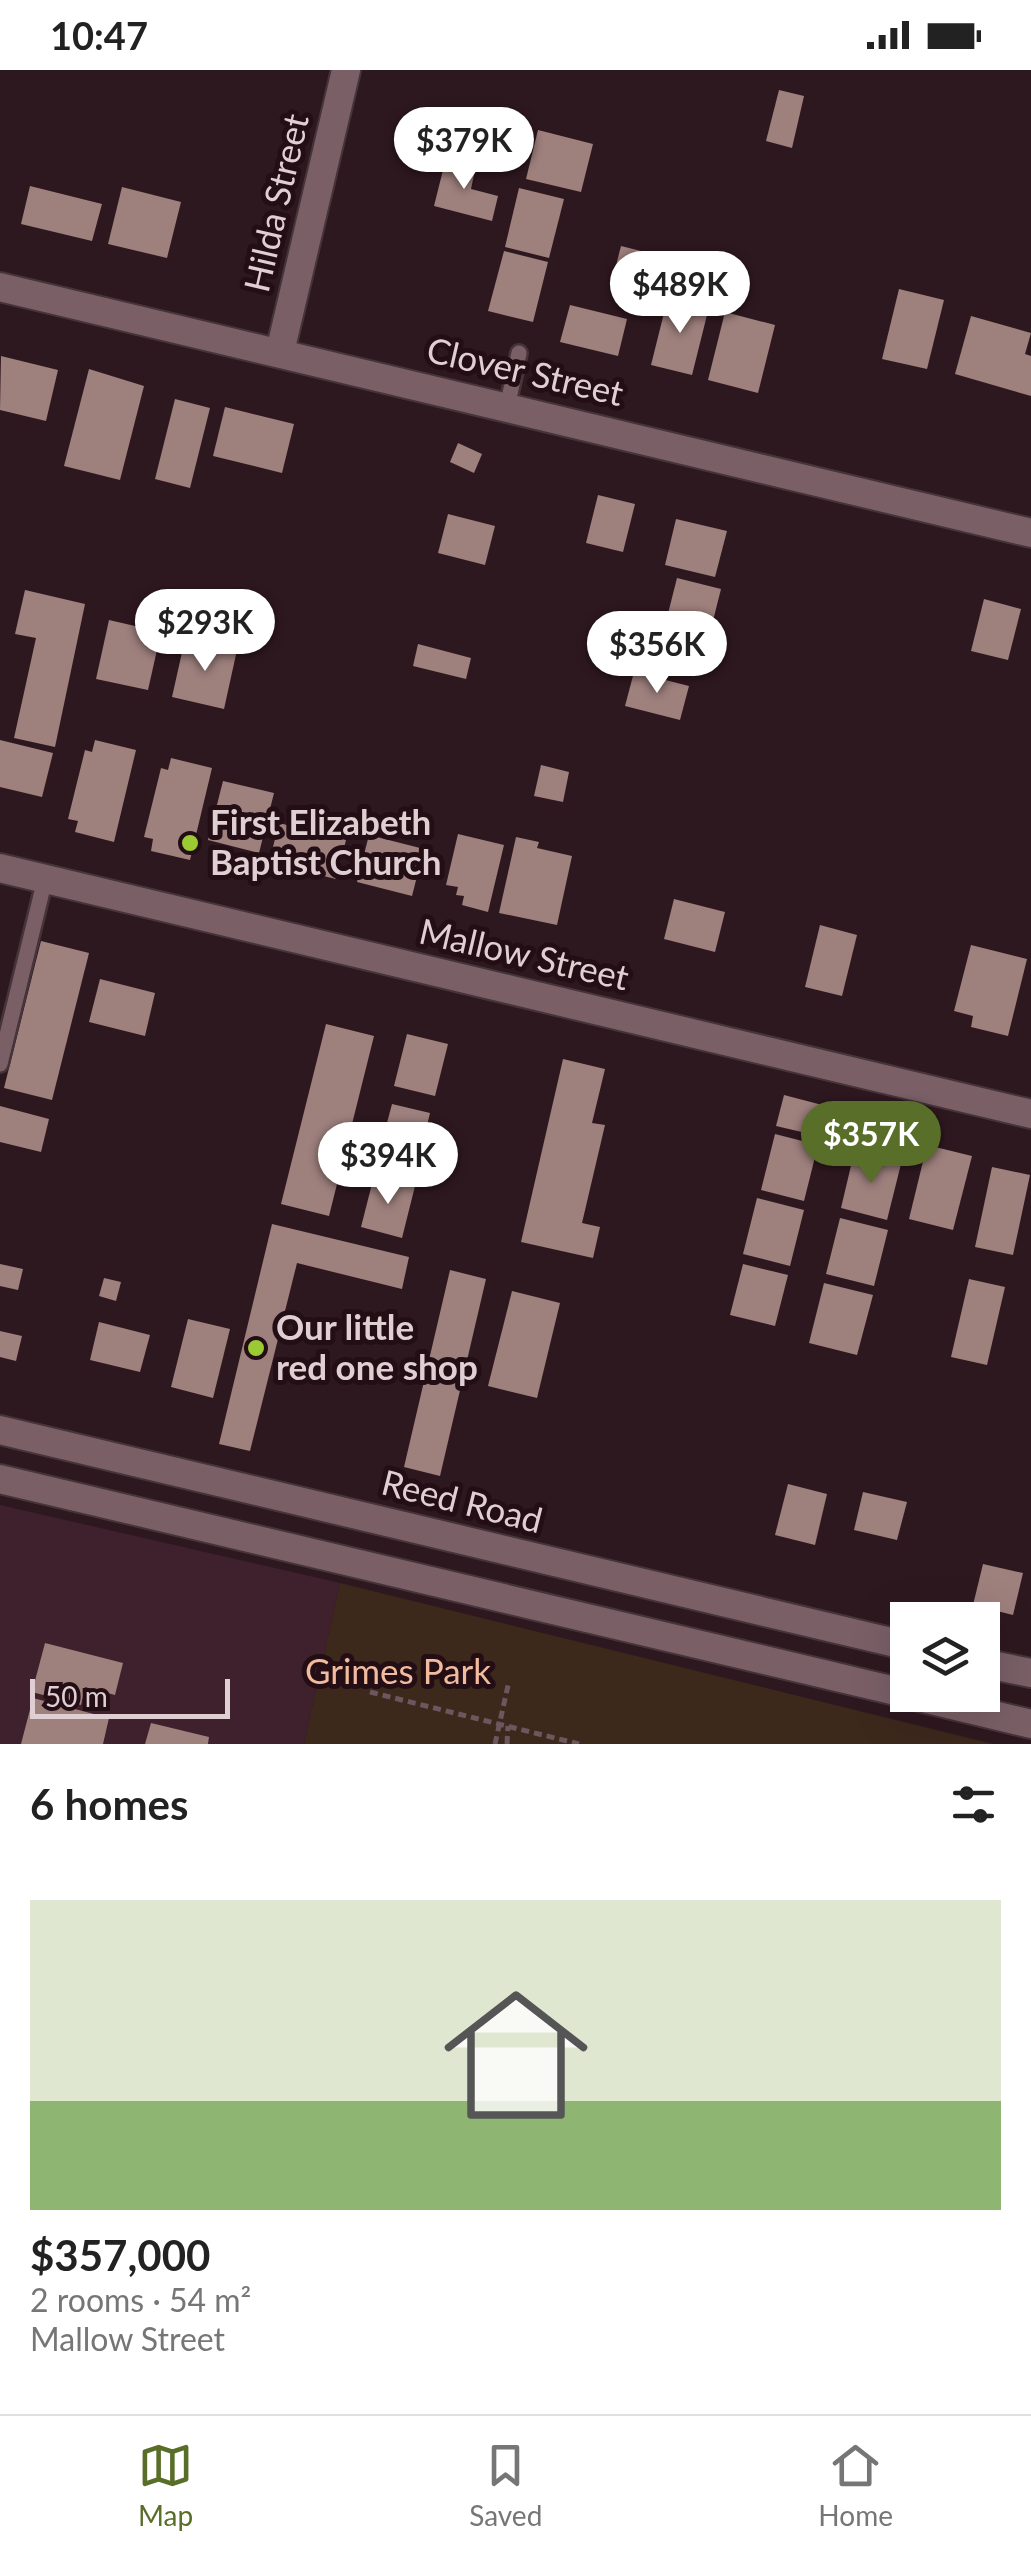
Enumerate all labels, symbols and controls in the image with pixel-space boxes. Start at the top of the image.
text: 10:47 [50,12,148,58]
pin: $379K [394,107,534,192]
street label: Hilda Street [234,109,316,296]
text: $379K [416,120,512,159]
pin: $489K [610,251,750,336]
text: $489K [632,264,728,303]
street label: Clover Street [423,327,628,413]
pin: $293K [135,589,275,674]
text: $293K [157,602,253,641]
pin: $356K [587,611,727,696]
text: $356K [609,624,705,663]
place label: First Elizabeth Baptist Church [210,800,441,882]
marker: First Elizabeth Baptist Church [179,832,201,854]
street label: Mallow Street [416,909,634,998]
pin: $357K [801,1101,941,1186]
text: $357K [823,1114,919,1153]
pin: $394K [318,1122,458,1207]
text: $394K [340,1135,436,1174]
place label: Our little red one shop [276,1305,478,1387]
marker: Our little red one shop [245,1337,267,1359]
street label: Reed Road [378,1460,547,1540]
map controls [890,1602,1000,1712]
button: layers [890,1602,1000,1712]
park label: Grimes Park [305,1649,491,1691]
scale bar [30,1674,230,1718]
text: 50 m [45,1679,108,1713]
icon: filters [946,1777,1001,1832]
text: 6 homes [30,1779,188,1829]
icon: home [426,1965,606,2145]
text: $357,000 [30,2230,210,2280]
text: 2 rooms · 54 m² [30,2280,251,2319]
text: Mallow Street [30,2319,225,2358]
tab: Map [138,2438,193,2532]
tab: Saved [469,2438,542,2532]
tab: Home [818,2438,893,2532]

